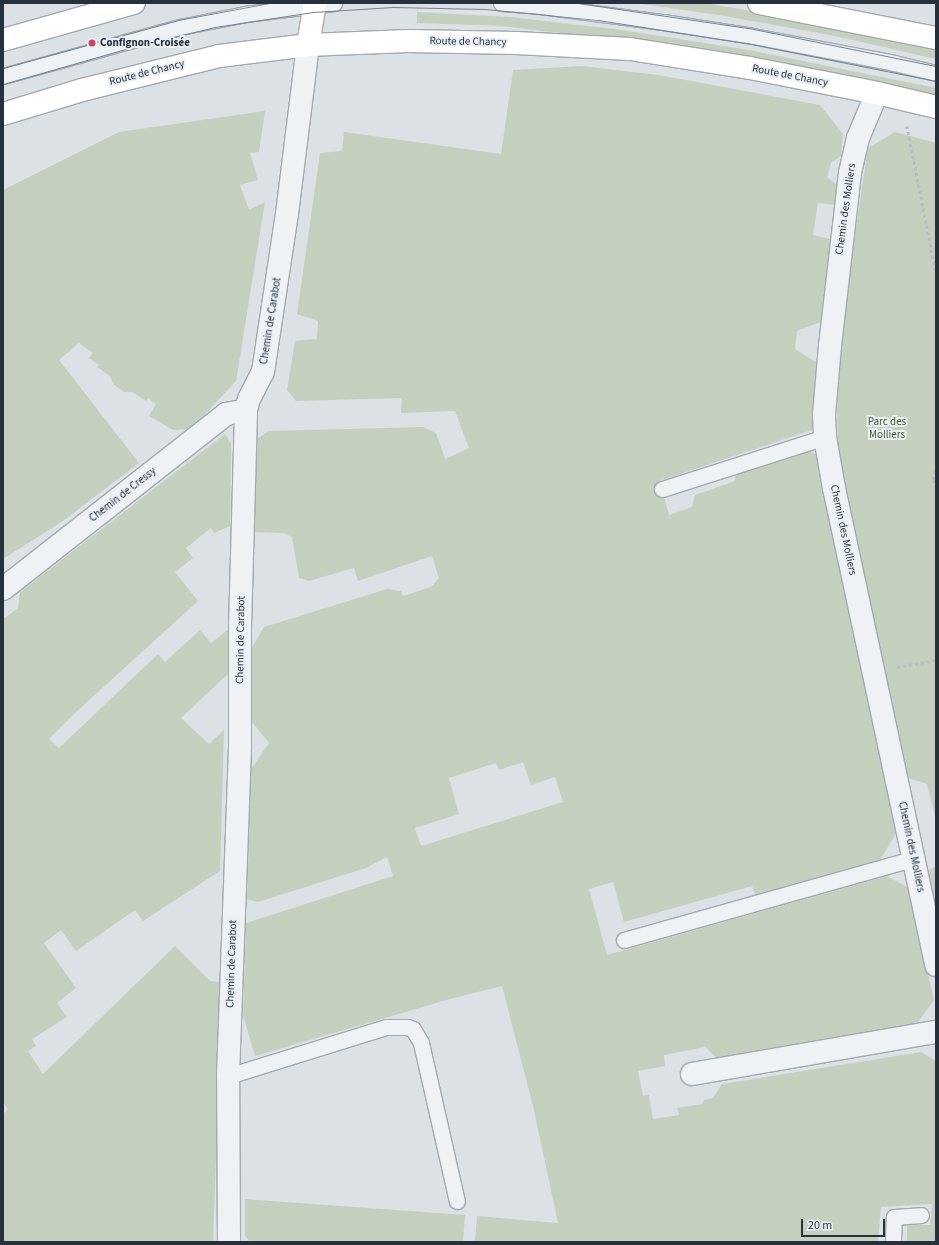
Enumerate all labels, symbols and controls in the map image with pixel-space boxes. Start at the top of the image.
street label: Route de Chancy [429,35,507,49]
place label: Confignon-Croisée [100,36,190,50]
marker: Confignon-Croisée [87,38,97,48]
street label: Route de Chancy [108,57,186,89]
street label: Route de Chancy [751,62,829,90]
street label: Chemin des Molliers [833,162,859,256]
street label: Chemin de Carabot [258,276,284,366]
park label: Parc des Molliers [868,416,906,442]
street label: Chemin de Cressy [87,465,159,525]
street label: Chemin des Molliers [827,484,859,576]
street label: Chemin de Carabot [234,596,248,684]
street label: Chemin des Molliers [895,801,927,893]
street label: Chemin de Carabot [224,920,240,1008]
scale bar [803,1211,887,1237]
text: 20 m [808,1217,832,1234]

